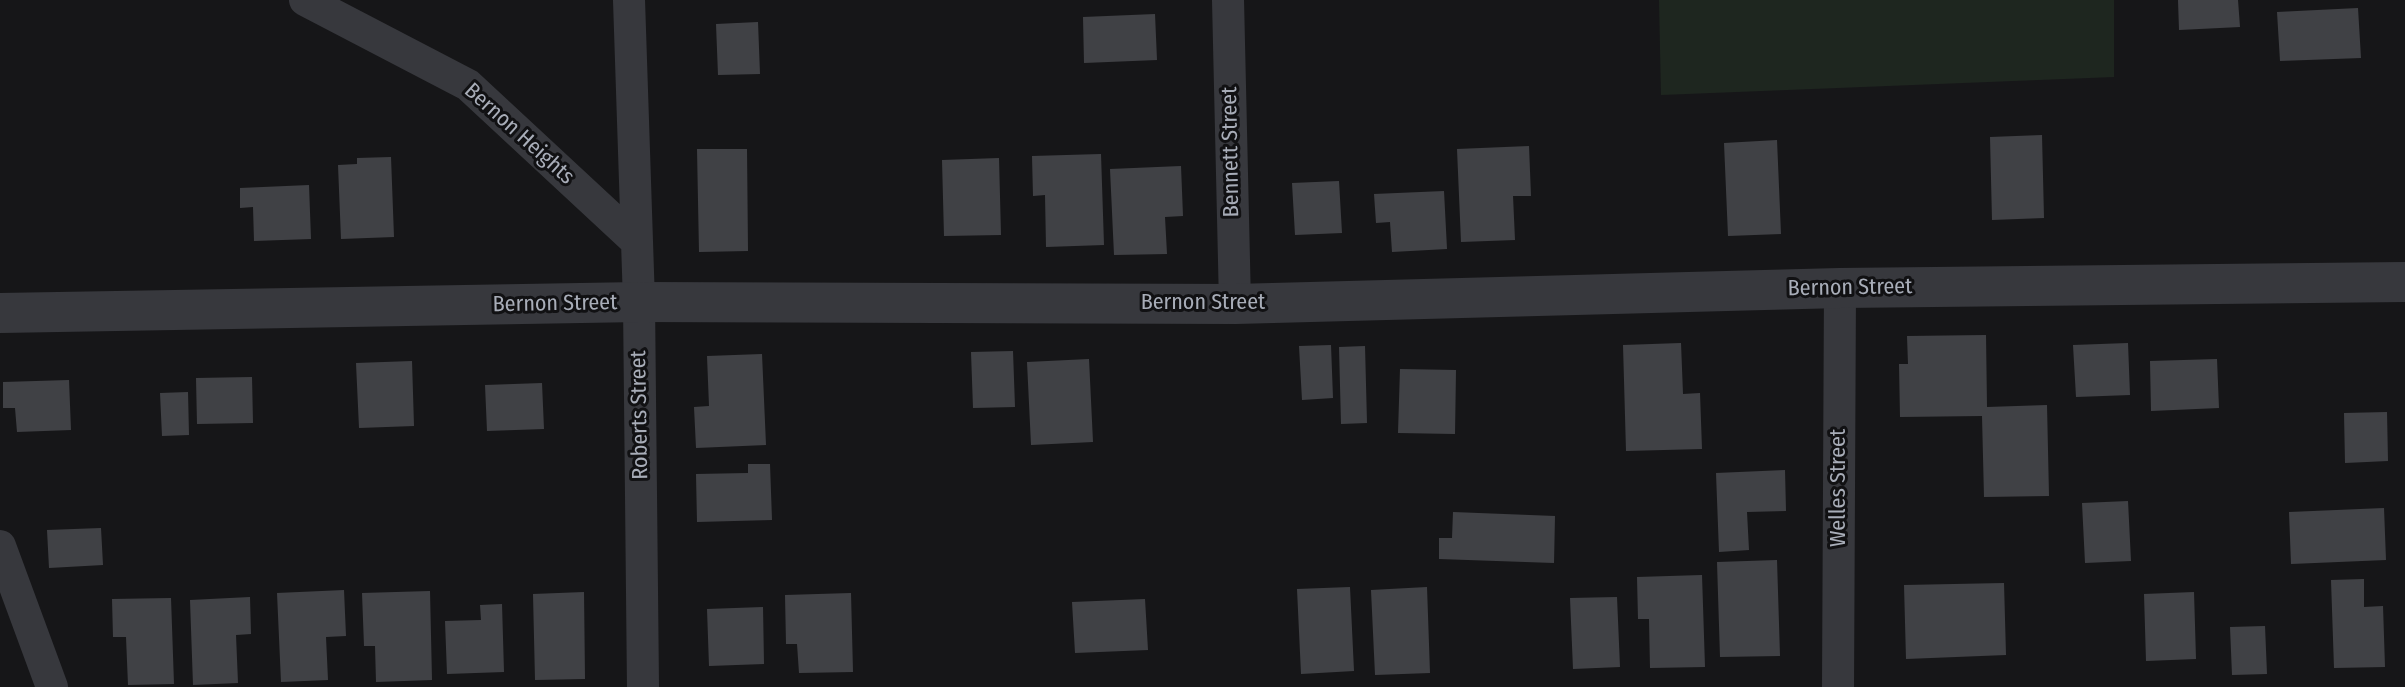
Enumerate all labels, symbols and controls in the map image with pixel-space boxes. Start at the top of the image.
street label: Bernon Heights [459,78,579,190]
street label: Bennett Street [1217,86,1245,218]
street label: Bernon Street [1787,274,1913,302]
street label: Bernon Street [492,290,618,318]
street label: Bernon Street [1141,290,1265,316]
street label: Roberts Street [626,350,654,480]
street label: Welles Street [1826,429,1852,547]

